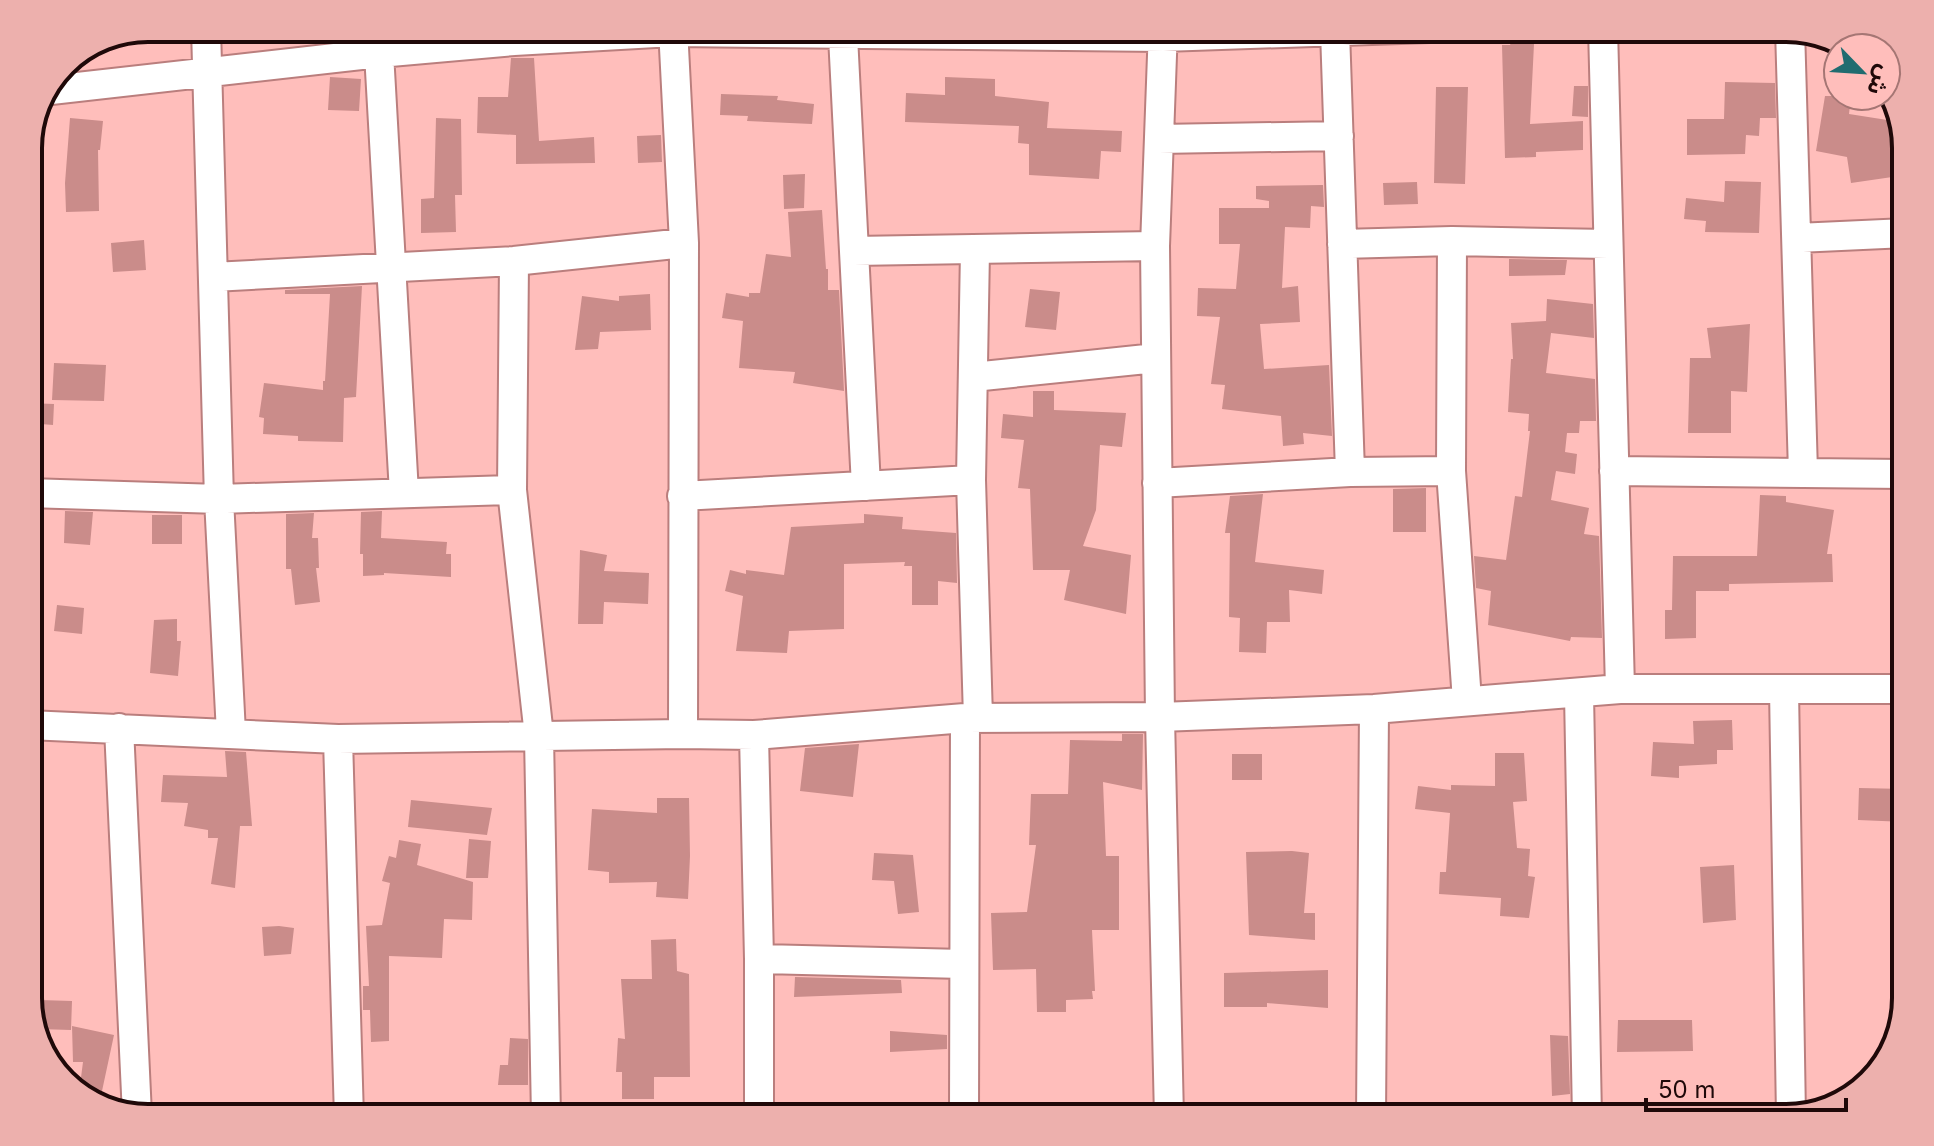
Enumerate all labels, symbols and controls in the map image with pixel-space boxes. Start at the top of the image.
north arrow [1822,32,1902,112]
text: ش [1862,61,1898,100]
scale bar [1646,1062,1846,1112]
text: 50 m [1658,1075,1716,1104]

